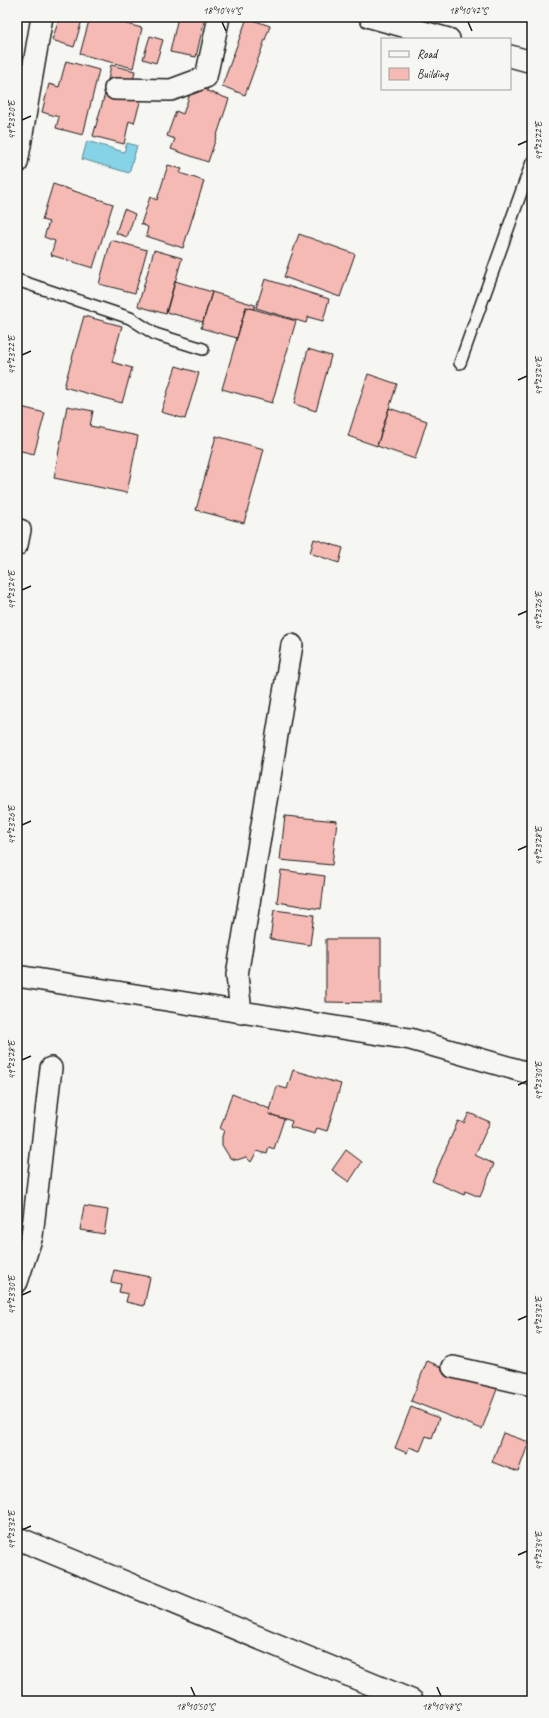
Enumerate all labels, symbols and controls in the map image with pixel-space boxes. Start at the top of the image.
text: 18°10'44"S [203,4,243,17]
text: 18°10'42"S [449,4,489,17]
legend [381,38,511,90]
text: Road [417,46,439,62]
text: Building [417,66,449,82]
text: 49°23'20"E [5,99,18,139]
text: 49°23'22"E [532,120,545,160]
text: 49°23'22"E [5,334,18,374]
text: 49°23'24"E [532,355,545,395]
text: 49°23'24"E [5,569,18,609]
text: 49°23'26"E [532,590,545,630]
text: 49°23'26"E [5,804,18,844]
text: 49°23'28"E [532,825,545,865]
text: 49°23'28"E [5,1039,18,1079]
text: 49°23'30"E [532,1060,545,1100]
text: 49°23'30"E [5,1274,18,1314]
text: 49°23'32"E [532,1295,545,1335]
text: 49°23'32"E [5,1509,18,1549]
text: 49°23'34"E [532,1530,545,1570]
text: 18°10'50"S [176,1700,216,1713]
text: 18°10'48"S [422,1700,462,1713]

